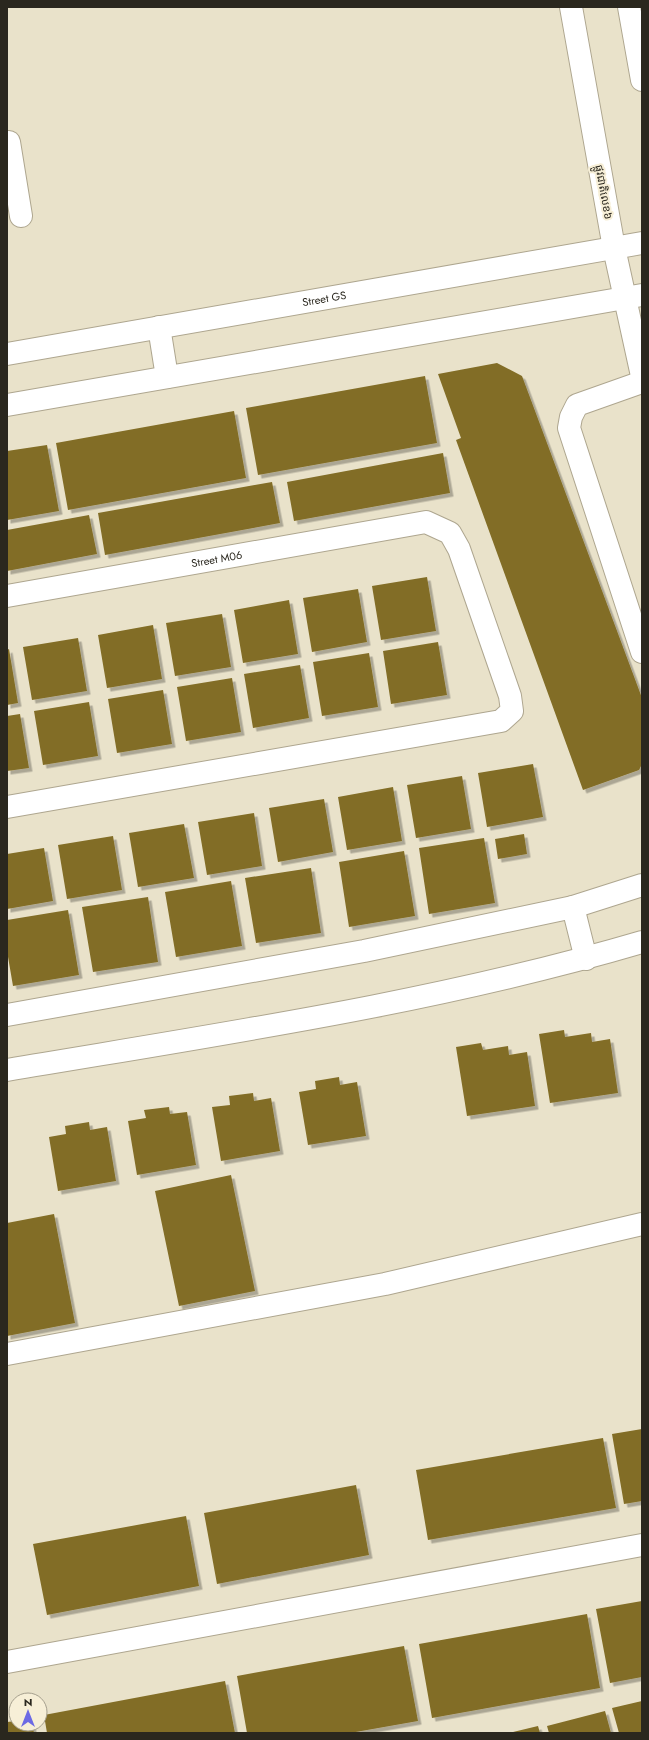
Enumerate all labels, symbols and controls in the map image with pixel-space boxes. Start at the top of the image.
street label: ផ្លូវជាតិលេខ៦ [589,163,617,221]
street label: Street GS [301,287,347,310]
street label: Street M06 [190,547,243,571]
north arrow [8,1692,48,1732]
text: N [24,1694,32,1710]

